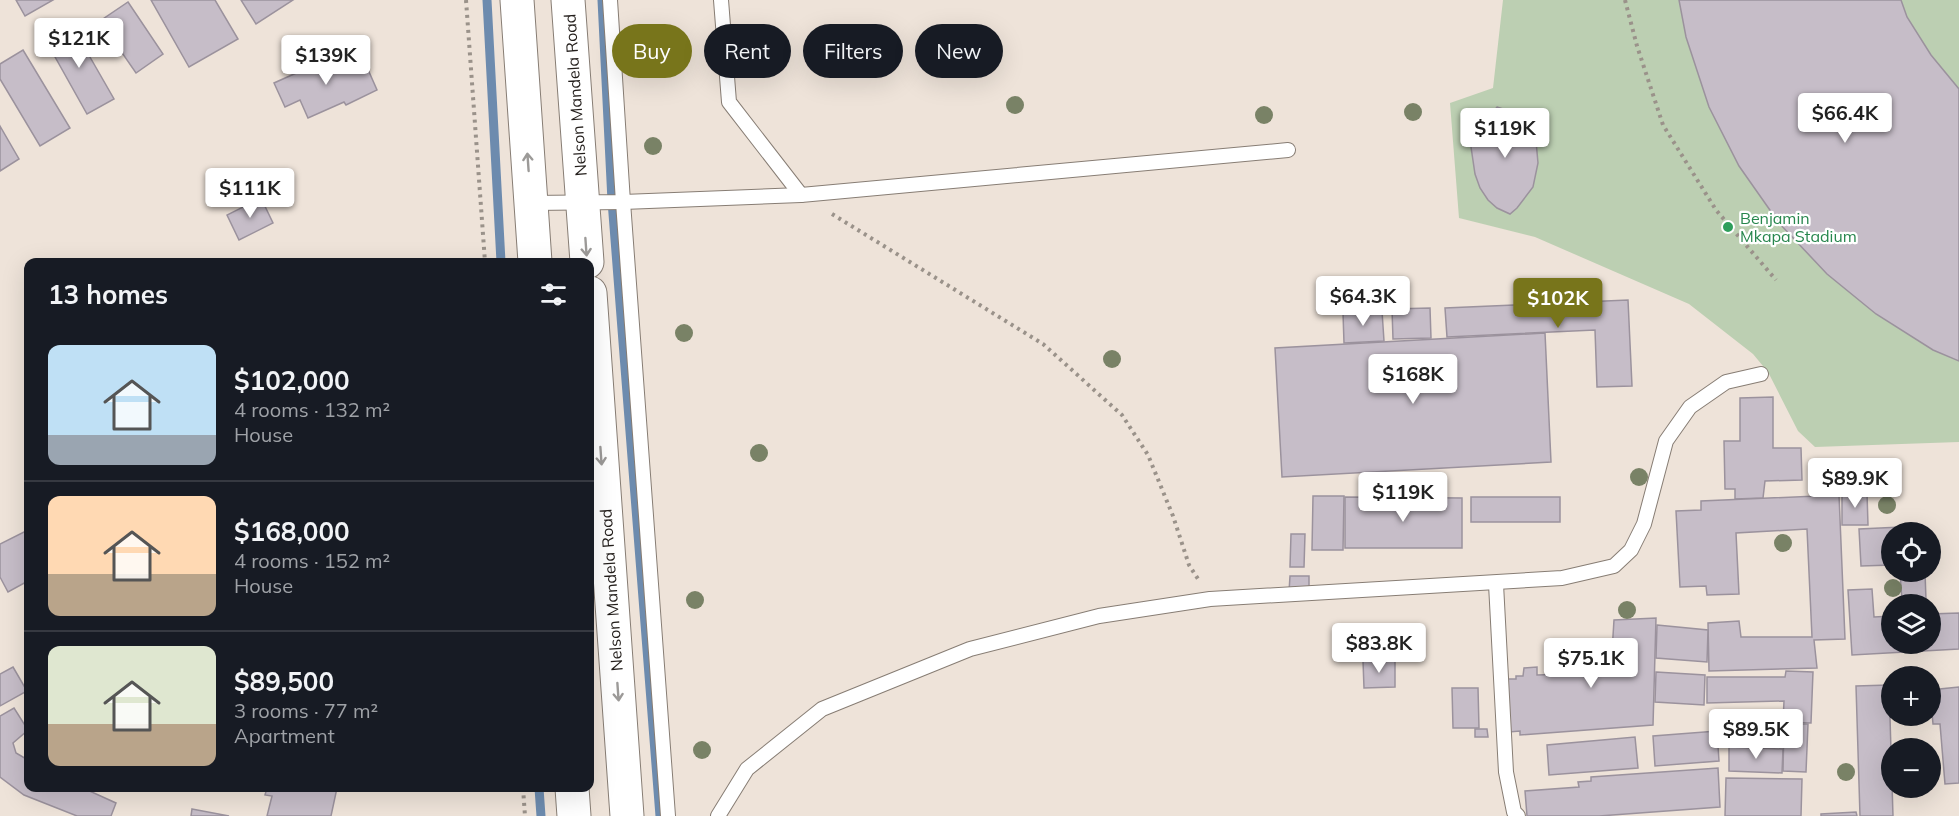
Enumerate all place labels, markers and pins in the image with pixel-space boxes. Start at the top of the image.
pin: $121K [37,18,121,69]
pin: $139K [284,35,368,86]
pin: $66.4K [1796,93,1894,144]
pin: $119K [1463,108,1547,159]
pin: $111K [208,168,292,219]
place label: Benjamin Mkapa Stadium [1740,208,1857,246]
marker: Benjamin Mkapa Stadium [1721,220,1735,234]
pin: $64.3K [1314,276,1412,327]
pin: $102K [1516,278,1600,329]
pin: $168K [1371,354,1455,405]
pin: $89.9K [1806,458,1904,509]
pin: $119K [1361,472,1445,523]
pin: $83.8K [1330,623,1428,674]
pin: $75.1K [1542,638,1640,689]
pin: $89.5K [1707,709,1805,760]

